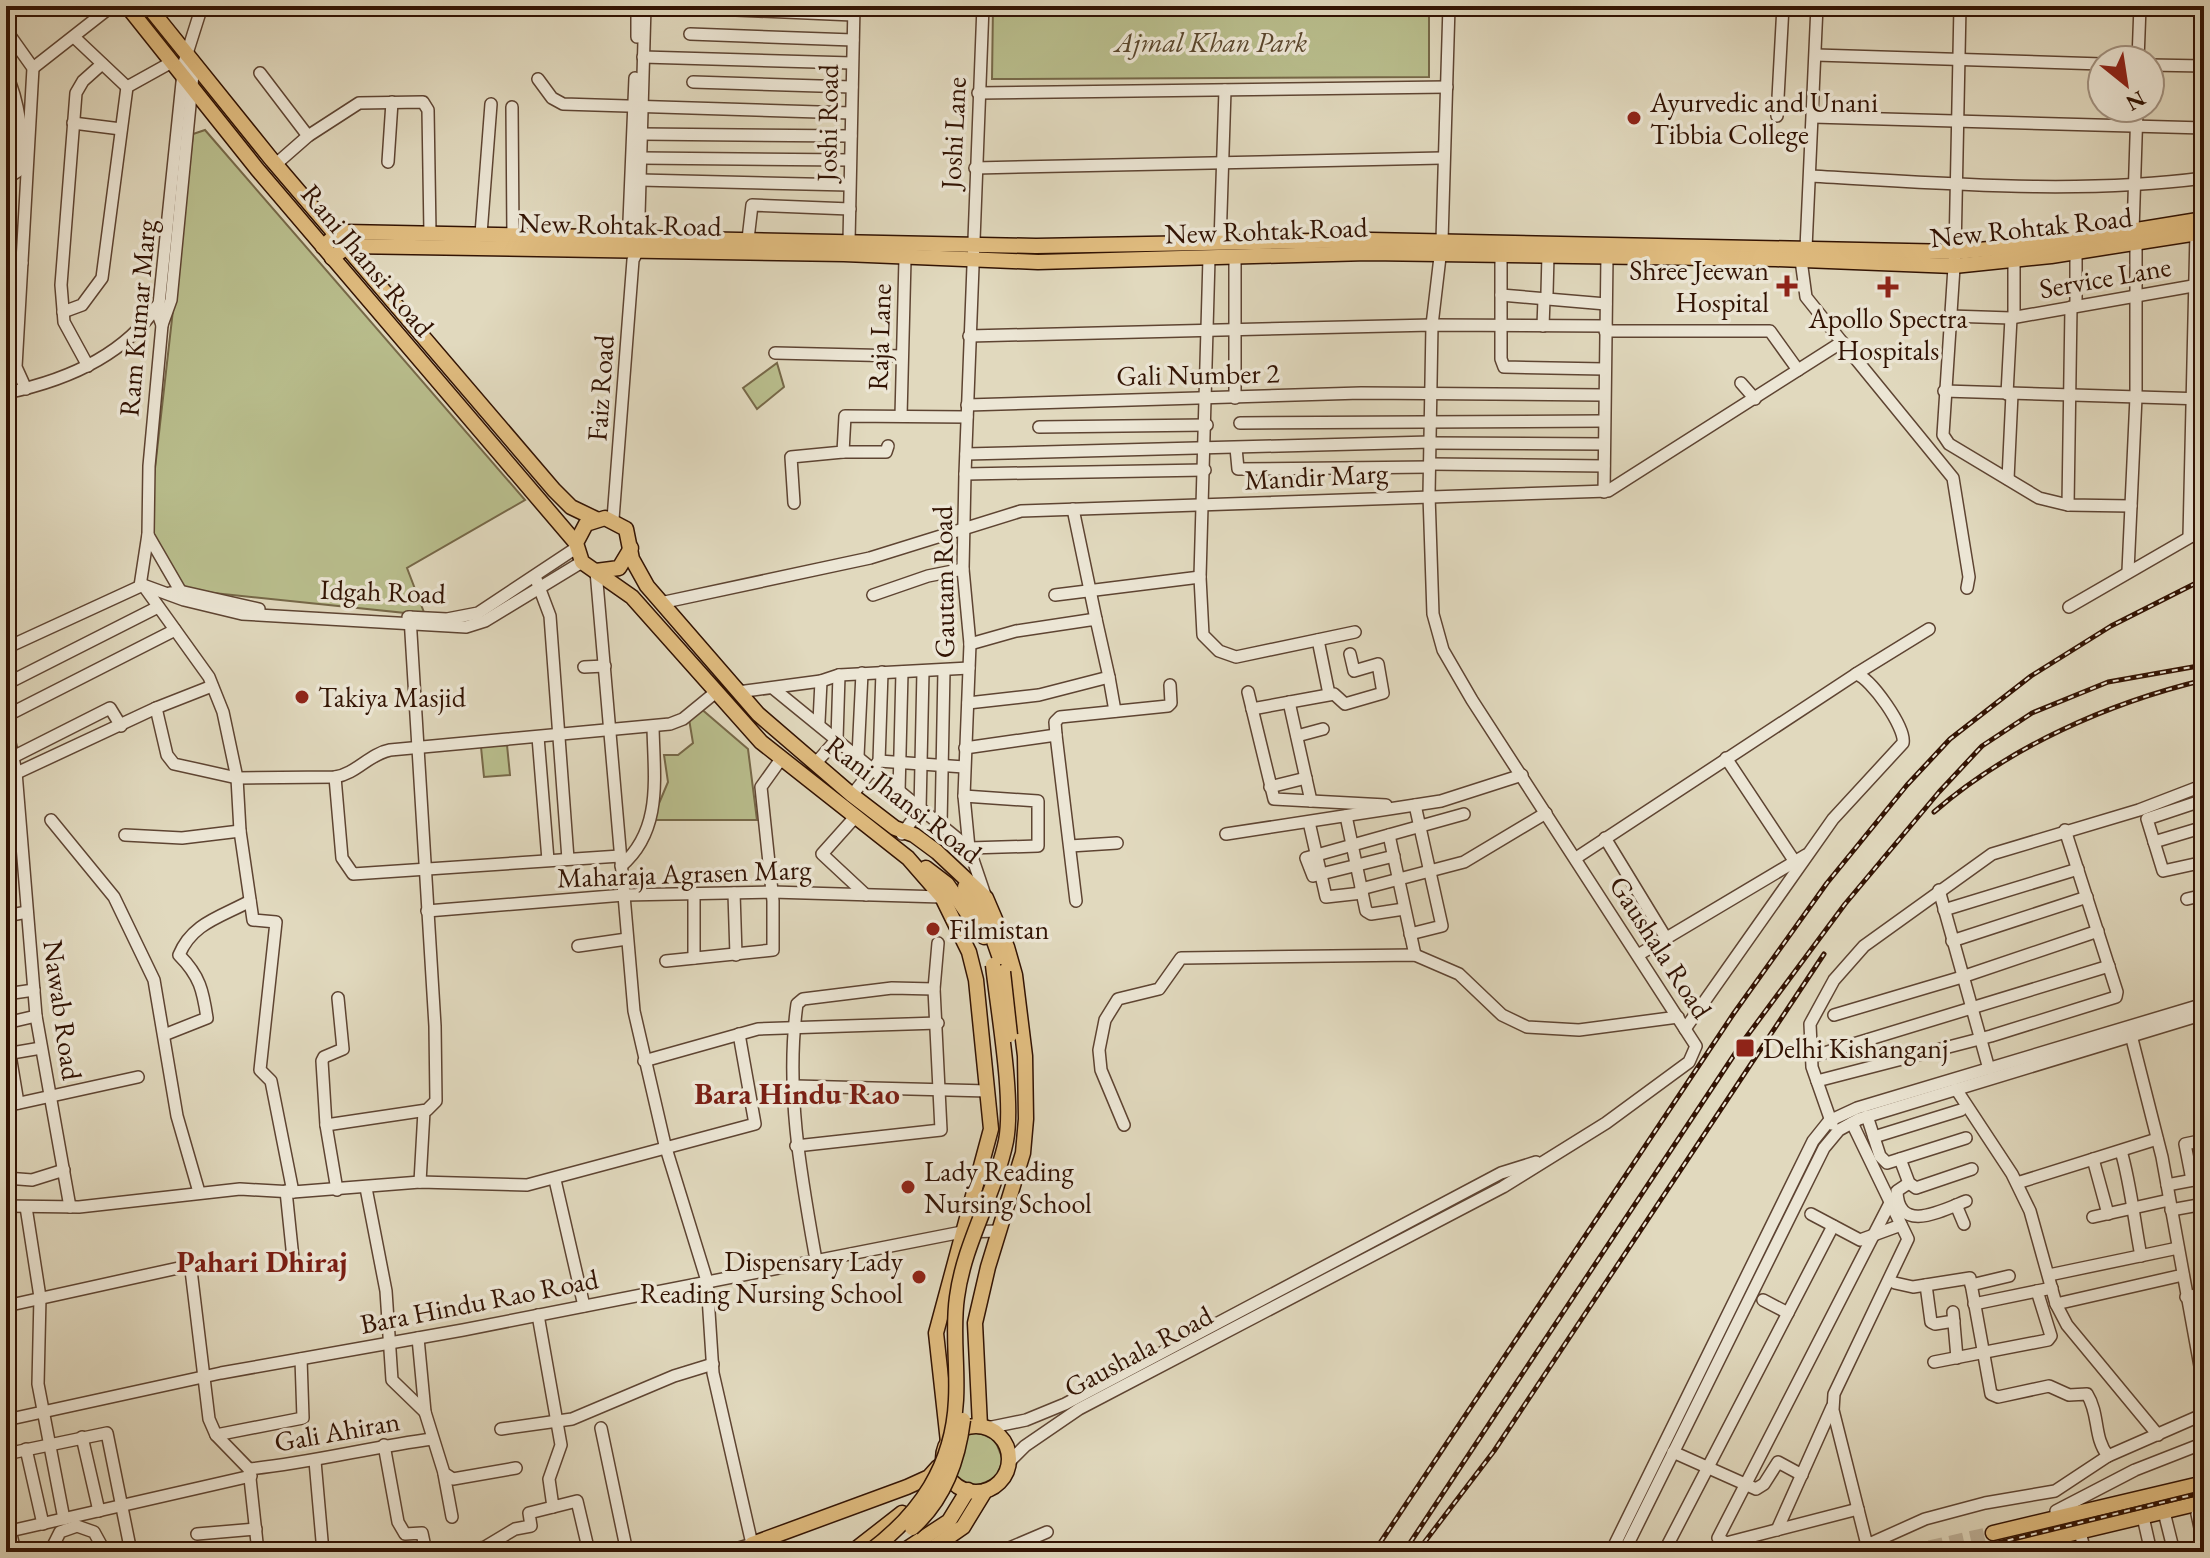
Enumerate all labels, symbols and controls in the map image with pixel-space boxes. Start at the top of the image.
park label: Ajmal Khan Park [1113,24,1307,60]
north arrow [2086,44,2166,124]
street label: Joshi Road [808,63,846,184]
street label: Joshi Lane [932,76,974,192]
place label: Ayurvedic and Unani Tibbia College [1649,84,1878,152]
text: N [2121,84,2151,118]
marker: Ayurvedic and Unani Tibbia College [1625,109,1643,127]
street label: Rani Jhansi Road [294,176,443,344]
street label: New Rohtak Road [1928,198,2135,256]
street label: New Rohtak Road [518,204,723,244]
street label: New Rohtak Road [1164,208,1369,252]
street label: Ram Kumar Marg [110,217,164,418]
street label: Service Lane [2036,248,2174,306]
place label: Shree Jeewan Hospital [1629,252,1769,320]
marker: Shree Jeewan Hospital [1776,275,1798,297]
marker: Apollo Spectra Hospitals [1877,276,1899,298]
street label: Raja Lane [859,283,899,391]
place label: Apollo Spectra Hospitals [1807,300,1968,368]
street label: Faiz Road [578,333,622,442]
street label: Gali Number 2 [1116,355,1280,393]
street label: Mandir Marg [1243,454,1390,498]
street label: Gautam Road [924,505,962,658]
street label: Idgah Road [320,571,447,611]
place label: Takiya Masjid [318,679,467,715]
marker: Takiya Masjid [293,688,311,706]
street label: Rani Jhansi Road [819,727,990,872]
street label: Maharaja Agrasen Marg [556,851,813,895]
street label: Gaushala Road [1601,869,1721,1026]
place label: Filmistan [949,911,1050,947]
marker: Filmistan [924,920,942,938]
street label: Nawab Road [35,938,91,1083]
place label: Delhi Kishanganj [1763,1030,1948,1066]
marker: Delhi Kishanganj [1734,1037,1756,1059]
district label: Bara Hindu Rao [694,1074,900,1113]
place label: Lady Reading Nursing School [924,1153,1092,1221]
marker: Lady Reading Nursing School [899,1178,917,1196]
district label: Pahari Dhiraj [177,1242,347,1281]
place label: Dispensary Lady Reading Nursing School [640,1243,904,1311]
street label: Bara Hindu Rao Road [357,1260,602,1342]
marker: Dispensary Lady Reading Nursing School [910,1268,928,1286]
street label: Gaushala Road [1058,1296,1219,1405]
street label: Gali Ahiran [271,1402,403,1460]

